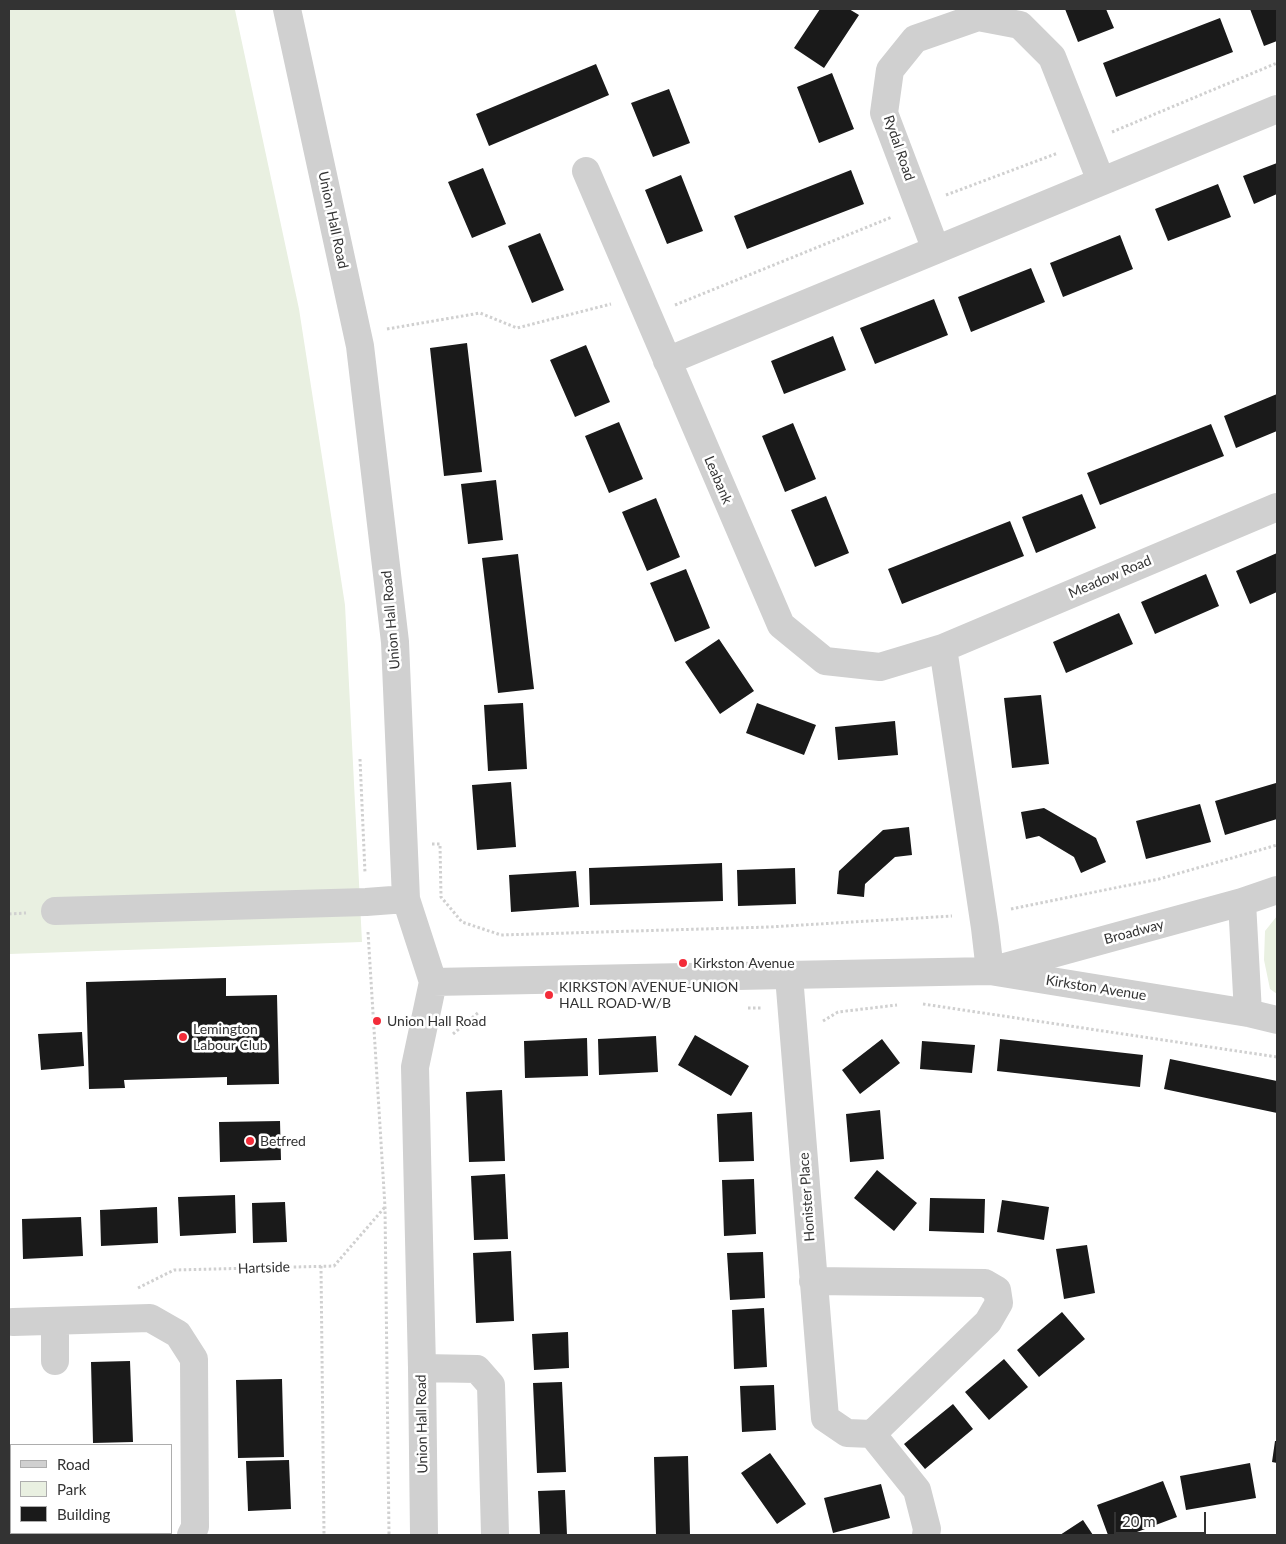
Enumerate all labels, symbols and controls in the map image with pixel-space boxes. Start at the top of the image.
street label: Rydal Road [880,113,918,183]
street label: Union Hall Road [314,170,352,270]
street label: Leabank [700,453,736,507]
street label: Meadow Road [1066,552,1154,602]
street label: Union Hall Road [378,570,404,670]
street label: Broadway [1102,916,1166,948]
place label: Kirkston Avenue [693,955,795,971]
marker: Kirkston Avenue [677,957,689,969]
street label: Kirkston Avenue [1045,972,1147,1004]
place label: KIRKSTON AVENUE-UNION HALL ROAD-W/B [559,979,738,1012]
marker: KIRKSTON AVENUE-UNION HALL ROAD-W/B [543,989,555,1001]
place label: Union Hall Road [387,1013,486,1029]
marker: Union Hall Road [371,1015,383,1027]
place label: Lemington Labour Club [193,1021,268,1054]
marker: Lemington Labour Club [177,1031,189,1043]
place label: Betfred [260,1133,306,1149]
marker: Betfred [244,1135,256,1147]
street label: Honister Place [796,1152,818,1242]
street label: Hartside [238,1259,290,1277]
street label: Union Hall Road [413,1374,431,1474]
legend [10,1444,172,1534]
text: Road [57,1455,90,1473]
text: Park [57,1480,86,1498]
scale bar [1116,1502,1208,1534]
text: Building [57,1505,110,1523]
text: 20 m [1122,1512,1156,1530]

